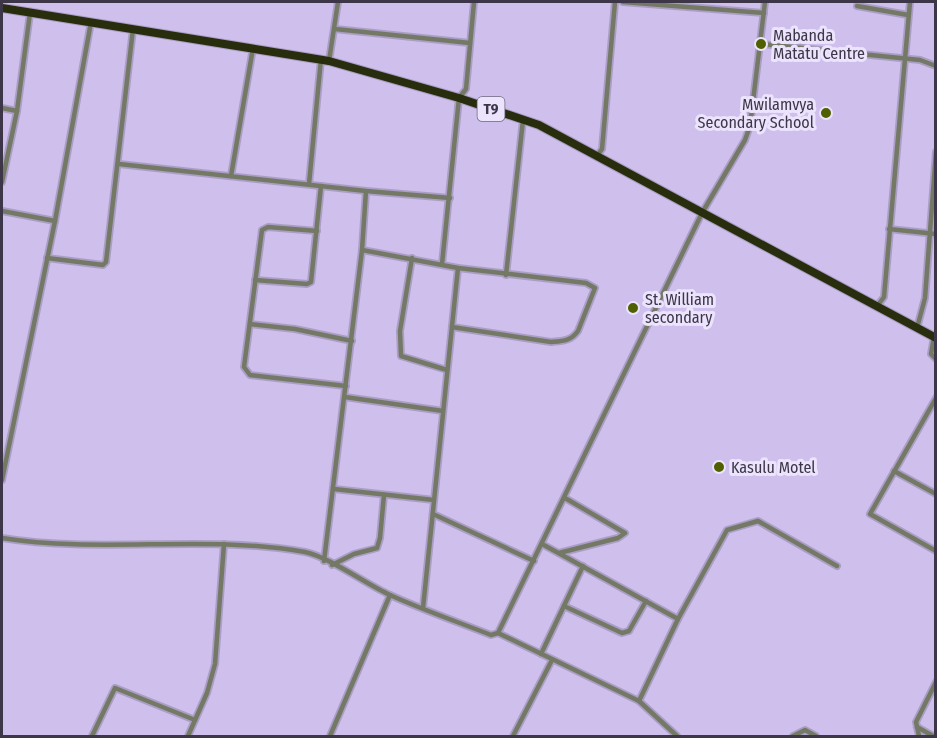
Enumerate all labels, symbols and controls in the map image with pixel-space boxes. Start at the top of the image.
place label: Mabanda Matatu Centre [773,26,865,63]
marker: Mabanda Matatu Centre [754,37,768,51]
place label: Mwilamvya Secondary School [698,95,814,132]
road number: T9 [478,97,504,121]
marker: Mwilamvya Secondary School [819,106,833,120]
place label: St. William secondary [645,290,714,327]
marker: St. William secondary [626,301,640,315]
place label: Kasulu Motel [731,458,816,477]
marker: Kasulu Motel [712,460,726,474]

